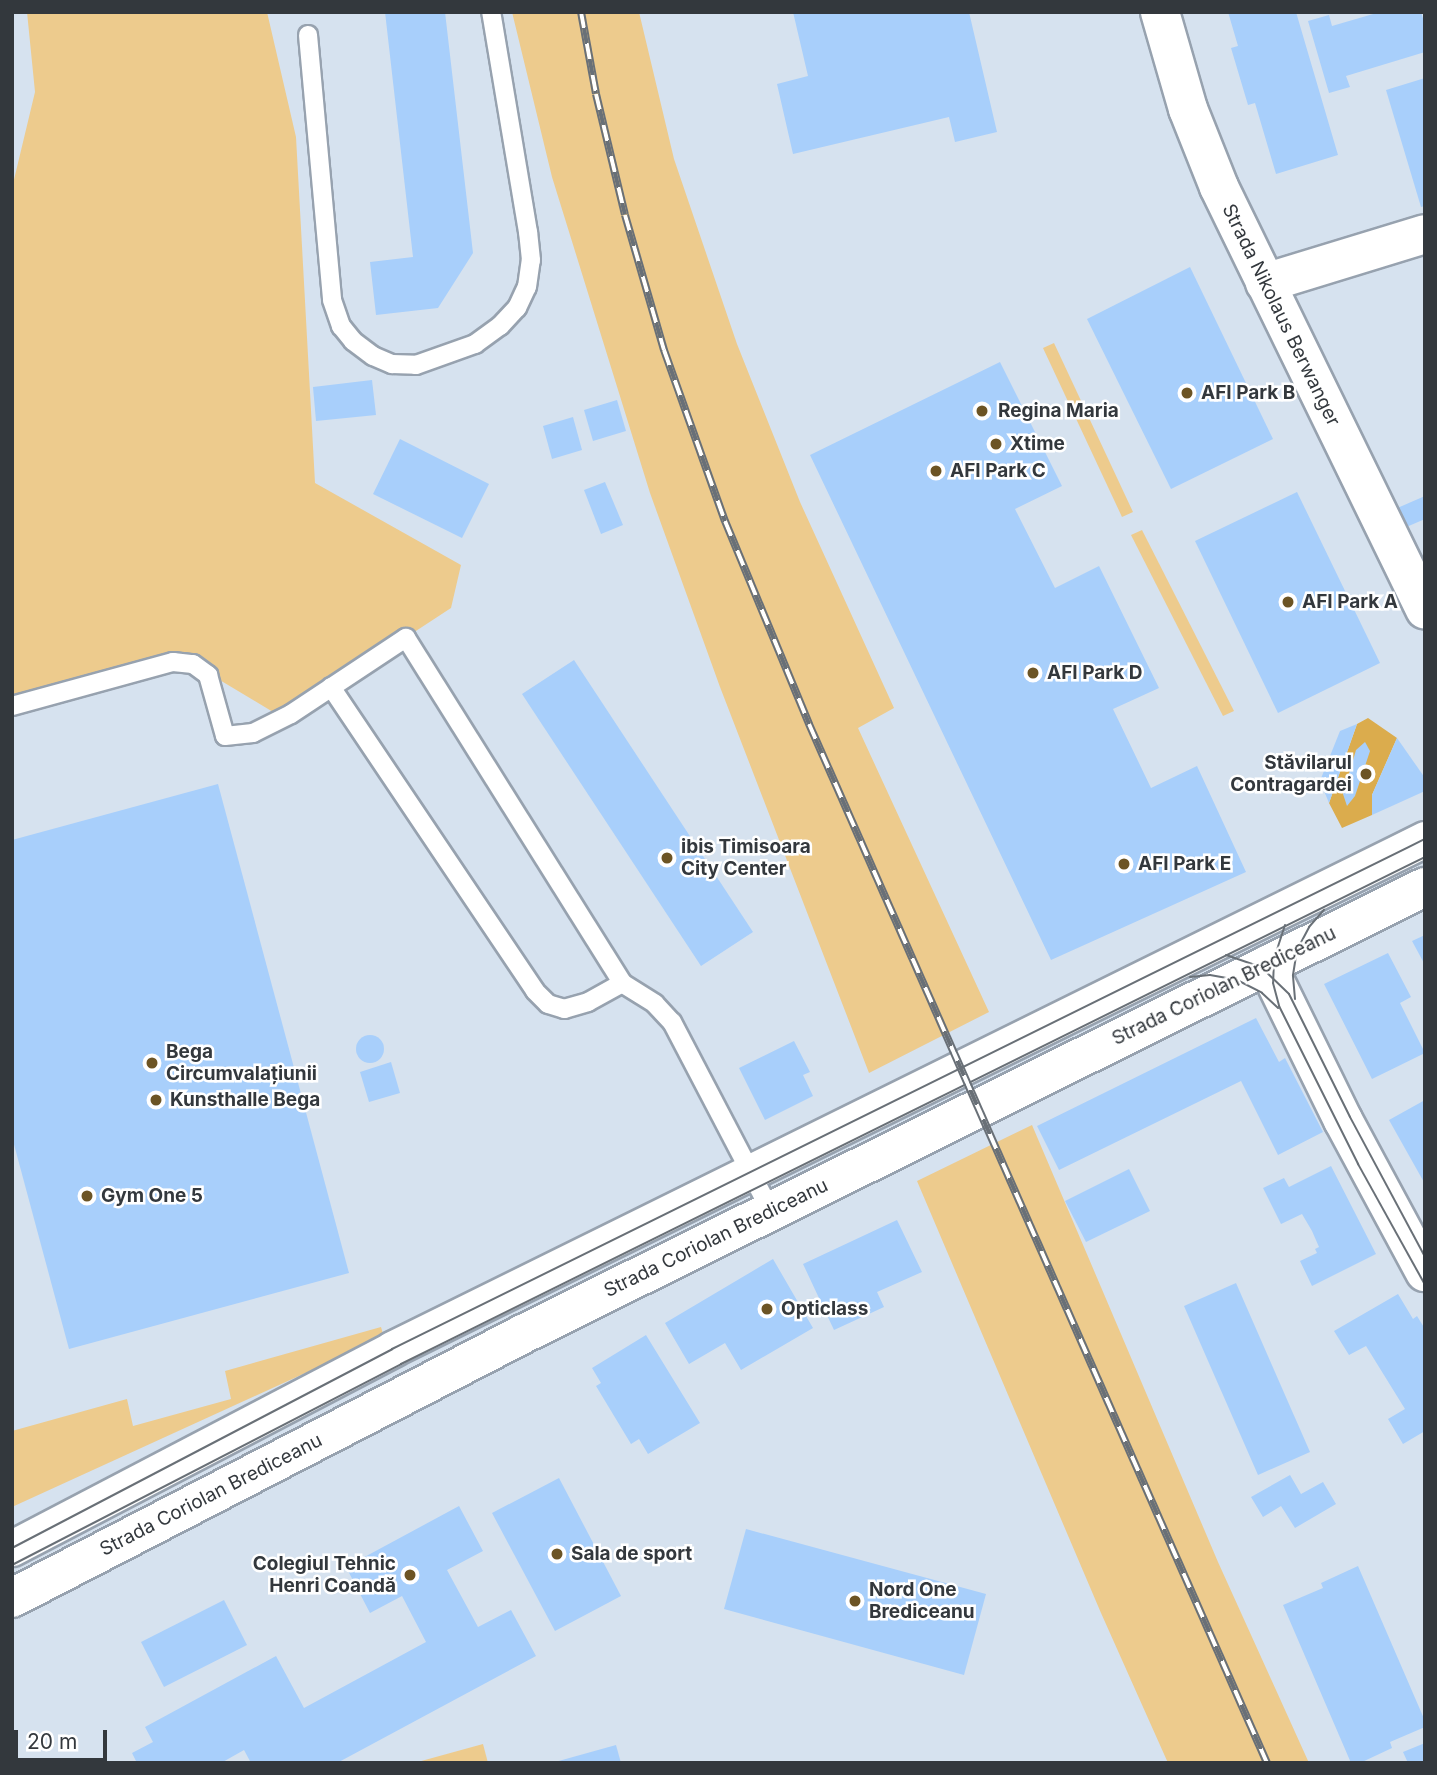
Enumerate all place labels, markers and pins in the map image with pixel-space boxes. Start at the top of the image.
place label: AFI Park B [1201,382,1295,404]
marker: AFI Park B [1179,385,1195,401]
place label: Regina Maria [998,400,1119,422]
marker: Regina Maria [972,401,992,421]
place label: Xtime [1010,433,1065,455]
marker: Xtime [988,436,1004,452]
place label: AFI Park C [950,460,1046,482]
marker: AFI Park C [928,463,944,479]
place label: AFI Park A [1302,591,1398,613]
marker: AFI Park A [1280,594,1296,610]
place label: AFI Park D [1047,662,1143,684]
marker: AFI Park D [1025,665,1041,681]
place label: Stăvilarul Contragardei [1230,752,1352,796]
marker: Stăvilarul Contragardei [1358,766,1374,782]
place label: ibis Timisoara City Center [681,836,811,880]
marker: ibis Timisoara City Center [659,850,675,866]
place label: AFI Park E [1138,853,1231,875]
marker: AFI Park E [1116,856,1132,872]
place label: Bega Circumvalațiunii [166,1041,317,1085]
marker: Bega Circumvalațiunii [144,1055,160,1071]
place label: Kunsthalle Bega [170,1089,320,1111]
marker: Kunsthalle Bega [148,1092,164,1108]
place label: Gym One 5 [101,1185,203,1207]
marker: Gym One 5 [79,1188,95,1204]
place label: Opticlass [781,1298,868,1320]
marker: Opticlass [759,1301,775,1317]
place label: Sala de sport [571,1543,692,1565]
marker: Sala de sport [549,1546,565,1562]
place label: Colegiul Tehnic Henri Coandă [253,1553,396,1597]
marker: Colegiul Tehnic Henri Coandă [402,1567,418,1583]
place label: Nord One Brediceanu [869,1579,975,1623]
marker: Nord One Brediceanu [847,1593,863,1609]

